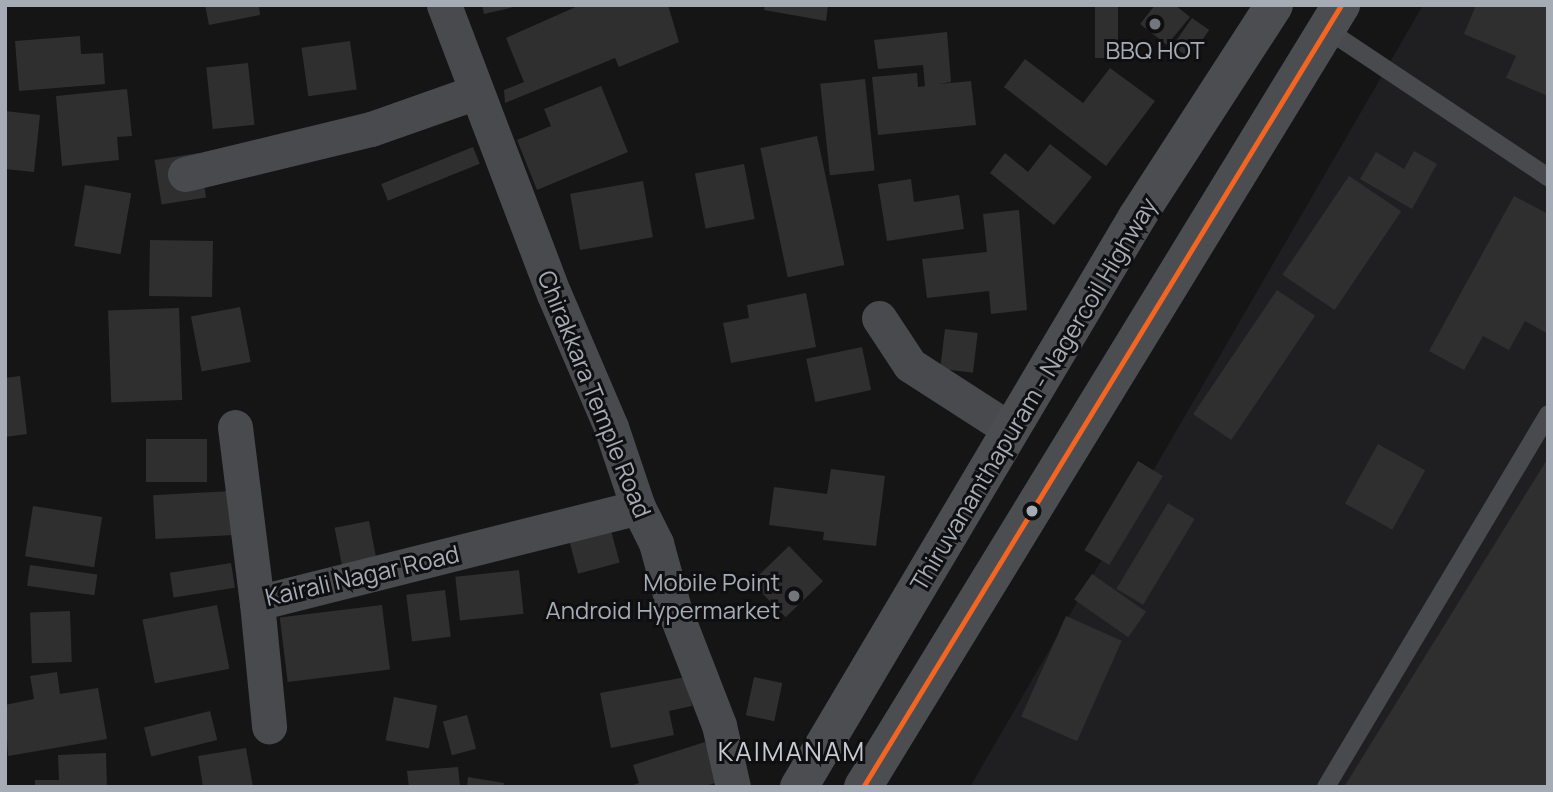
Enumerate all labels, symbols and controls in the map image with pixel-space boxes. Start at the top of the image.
marker: BBQ HOT [1147,16,1163,32]
place label: BBQ HOT [1105,36,1205,64]
street label: Thiruvananthapuram - Nagercoil Highway [904,192,1162,596]
street label: Chirakkara Temple Road [532,266,658,522]
unlabelled marker [1025,504,1039,518]
street label: Kairali Nagar Road [262,539,462,611]
place label: Mobile Point Android Hypermarket [546,568,780,624]
marker: Mobile Point Android Hypermarket [786,588,802,604]
district label: KAIMANAM [719,736,865,768]

